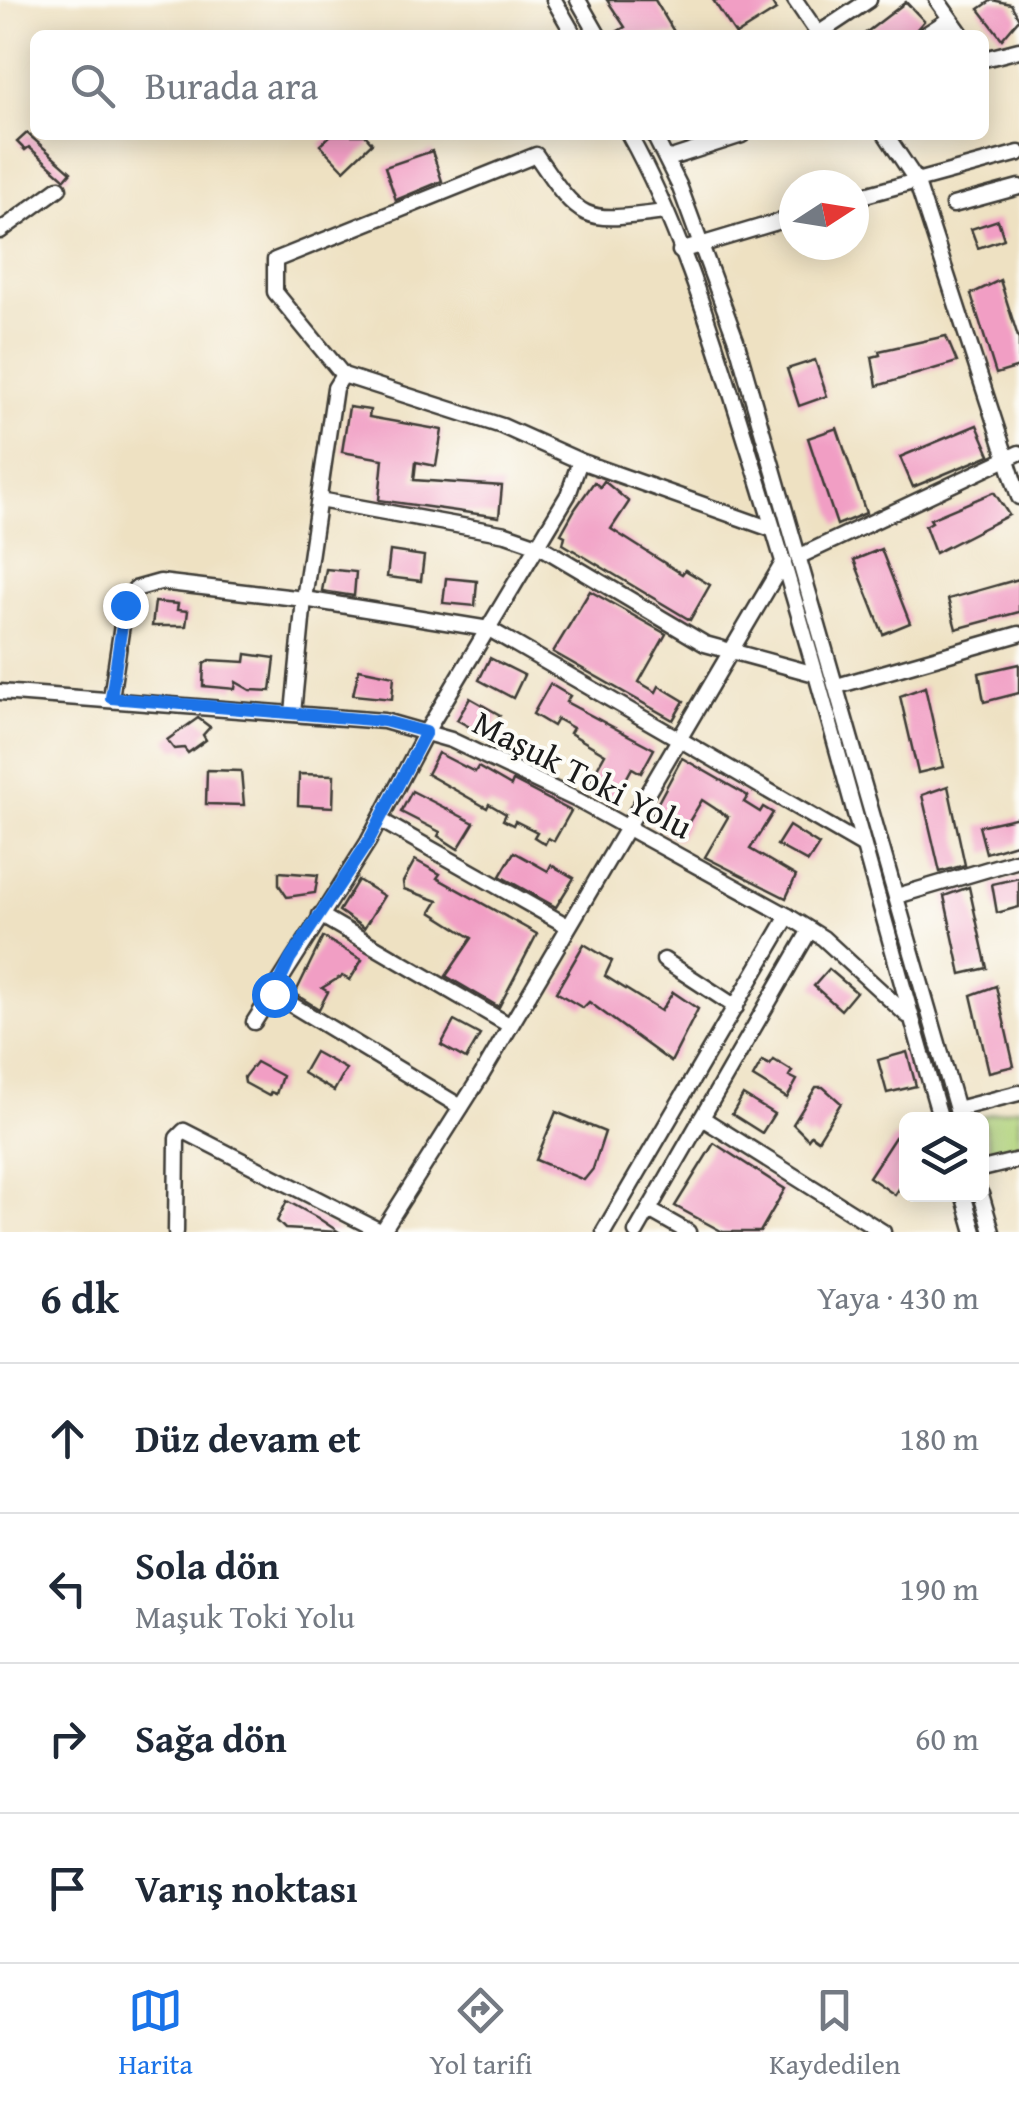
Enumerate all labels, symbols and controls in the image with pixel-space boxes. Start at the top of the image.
search box [30,30,989,140]
text: Burada ara [145,57,318,113]
icon: search [65,58,120,113]
north arrow [779,170,869,260]
route end [103,583,149,629]
street label: Maşuk Toki Yolu [464,697,702,851]
route start [252,972,298,1018]
map controls [899,1112,989,1202]
button: layers [899,1112,989,1202]
text: 6 dk [40,1267,119,1328]
text: Yaya · 430 m [817,1274,979,1321]
text: Düz devam et [135,1410,361,1466]
icon: ahead [40,1411,95,1466]
text: 180 m [900,1415,979,1462]
text: Sola dön [135,1537,279,1593]
icon: left [40,1561,95,1616]
text: 190 m [900,1565,979,1612]
text: Maşuk Toki Yolu [135,1593,355,1640]
text: Sağa dön [135,1710,287,1766]
icon: right [40,1711,95,1766]
text: 60 m [915,1715,979,1762]
text: Varış noktası [135,1860,358,1916]
icon: arrive [40,1861,95,1916]
tab: Harita [118,1983,193,2084]
tab: Yol tarifi [430,1983,532,2084]
tab: Kaydedilen [769,1983,901,2084]

